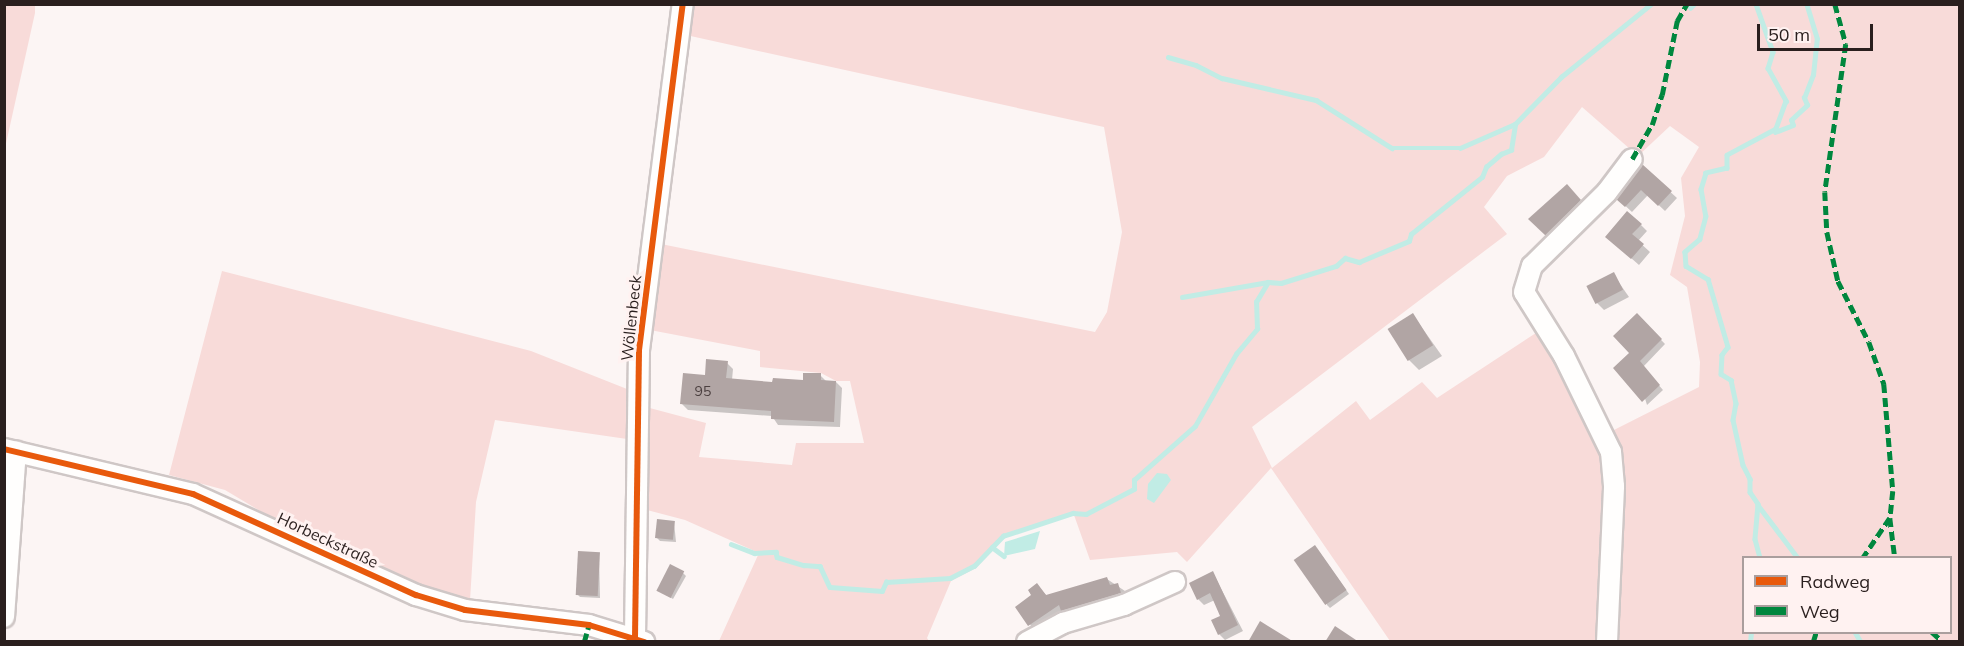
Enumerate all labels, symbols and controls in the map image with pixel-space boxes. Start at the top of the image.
scale bar [1760,12,1876,50]
text: 50 m [1768,23,1810,46]
street label: Wöllenbeck [617,274,645,362]
house number: 95 [695,383,711,399]
street label: Horbeckstraße [274,508,382,572]
legend [1742,556,1952,634]
text: Radweg [1800,570,1870,593]
text: Weg [1800,600,1840,623]

